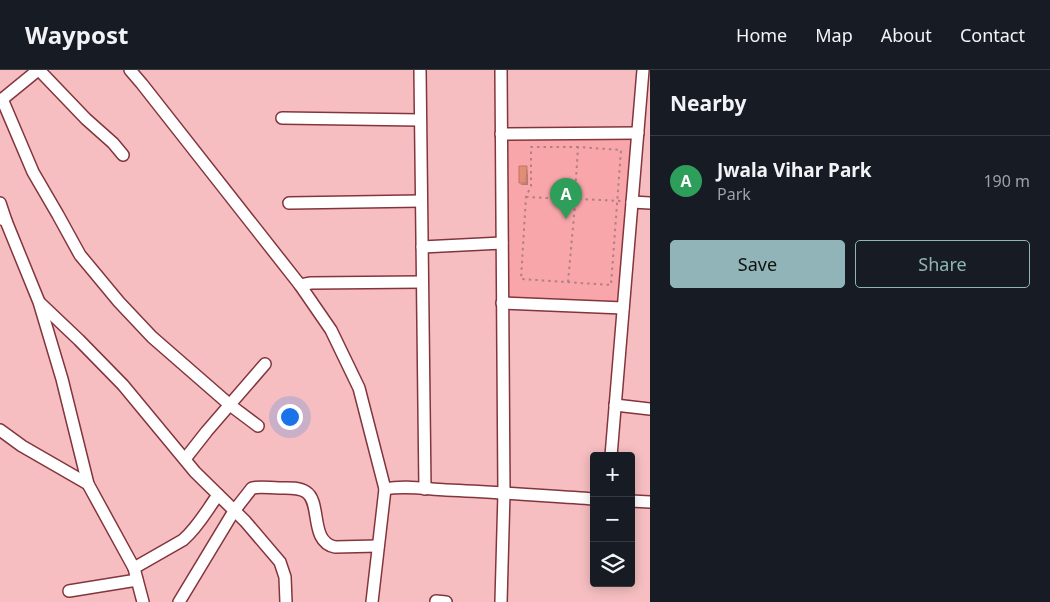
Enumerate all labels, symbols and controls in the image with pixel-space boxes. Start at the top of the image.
text: Waypost [25,18,128,51]
text: Home [736,23,787,47]
text: Map [815,23,853,47]
text: About [881,23,932,47]
text: Contact [960,23,1025,47]
text: Nearby [670,89,746,117]
text: Jwala Vihar Park [717,157,872,183]
text: A [680,170,692,192]
text: 190 m [983,170,1030,192]
pin: A [550,178,582,219]
text: Park [717,183,751,205]
button: Save [670,240,845,288]
button: Share [855,240,1030,288]
your location [277,404,303,430]
map controls [590,452,635,587]
button: + [590,452,635,497]
button: − [590,497,635,542]
button: layers [590,542,635,587]

